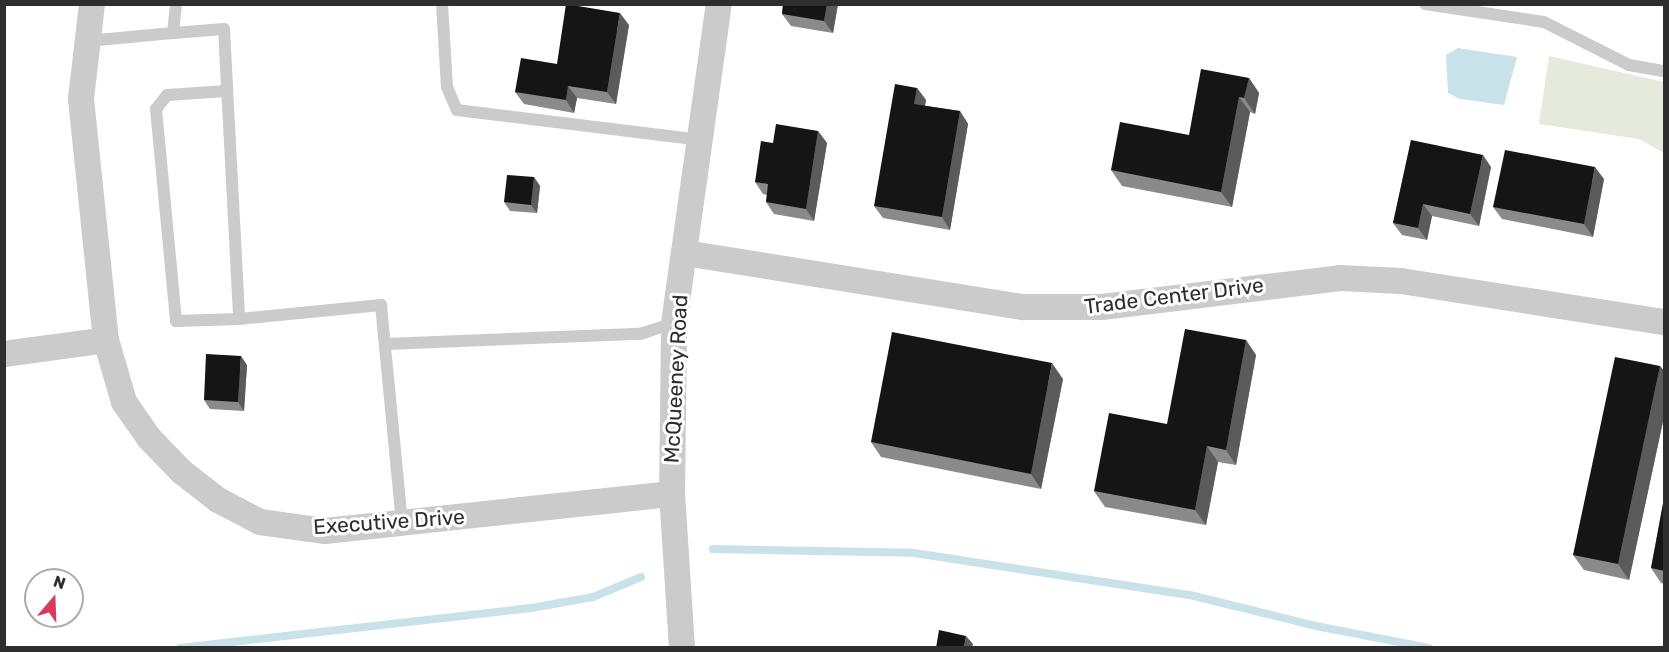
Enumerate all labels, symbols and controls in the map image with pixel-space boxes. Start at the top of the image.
street label: Trade Center Drive [1083,272,1265,320]
street label: McQueeney Road [659,294,693,464]
street label: Executive Drive [312,504,466,540]
north arrow [24,568,84,628]
text: N [51,572,68,593]

